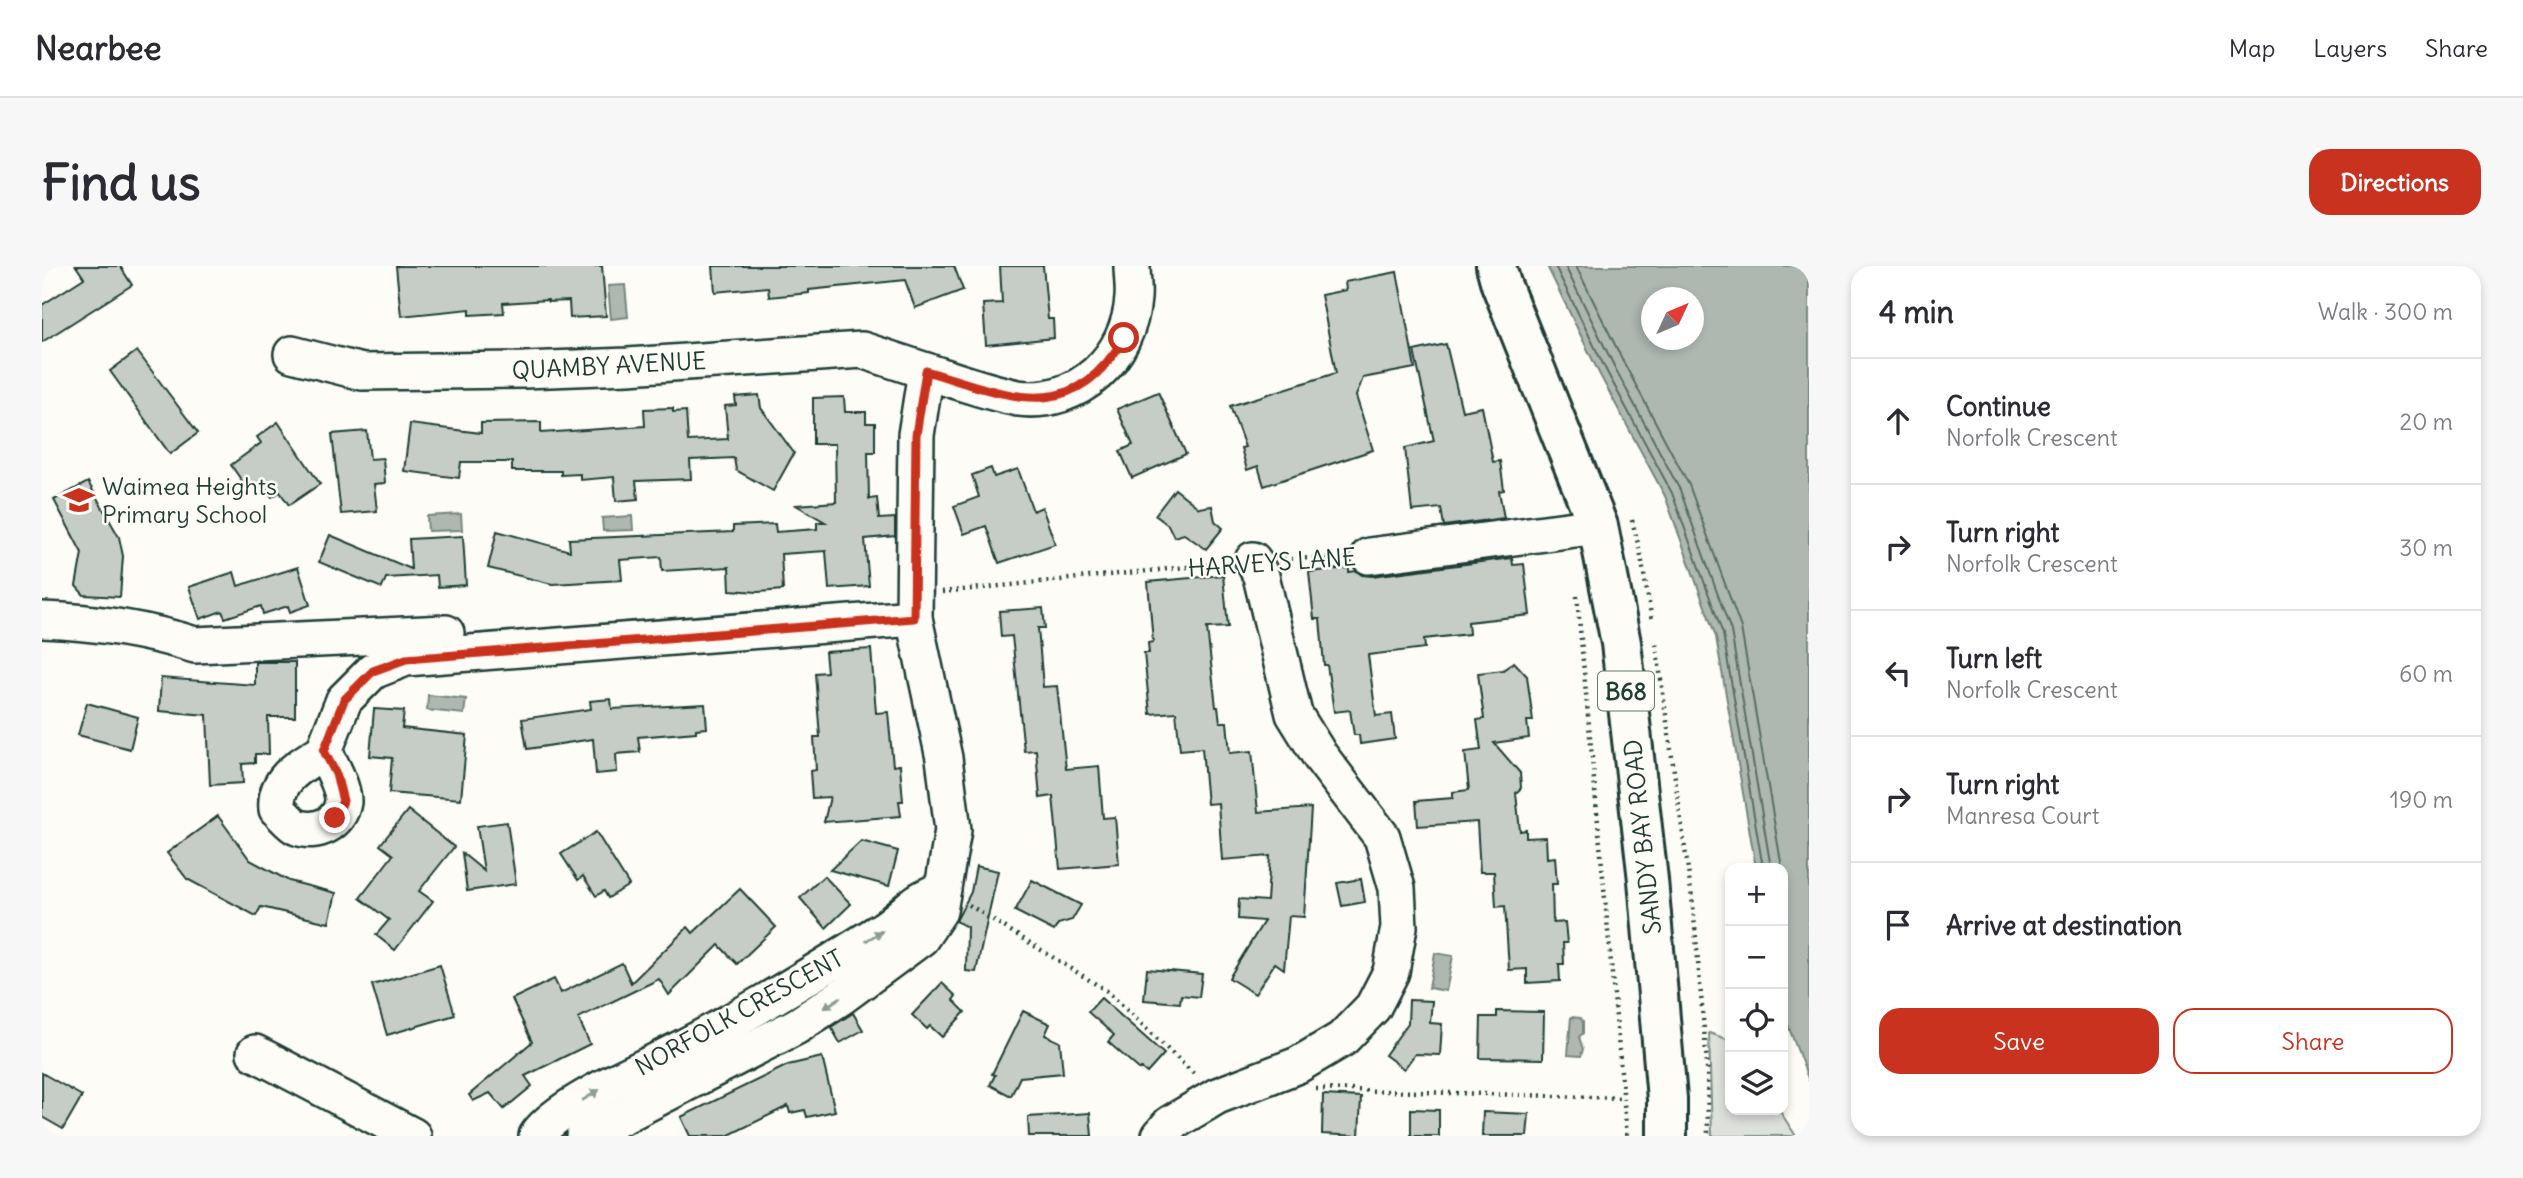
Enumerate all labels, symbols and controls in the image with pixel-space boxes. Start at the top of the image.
text: Nearbee [35,27,161,69]
text: Map [2229,33,2275,63]
text: Layers [2313,33,2387,63]
text: Share [2425,33,2488,63]
button: Directions [2309,149,2481,215]
text: Find us [42,152,200,213]
north arrow [1641,287,1704,350]
text: 4 min [1879,293,1954,331]
text: Walk · 300 m [2318,297,2453,326]
route start [1108,322,1139,353]
street label: QUAMBY AVENUE [511,345,707,385]
text: Continue [1946,390,2051,423]
icon: ahead [1879,402,1917,440]
text: 20 m [2400,407,2453,436]
text: Norfolk Crescent [1946,423,2118,452]
place label: Waimea Heights Primary School [102,471,277,529]
school or university icon: Waimea Heights Primary School [62,483,96,517]
text: Turn right [1946,516,2059,549]
icon: right [1879,528,1917,566]
text: 30 m [2399,533,2453,562]
street label: HARVEYS LANE [1187,541,1357,583]
text: Norfolk Crescent [1946,549,2118,578]
text: Turn left [1946,642,2042,675]
icon: left [1879,654,1917,692]
text: 60 m [2399,659,2453,688]
road number: B68 [1598,672,1654,710]
text: Norfolk Crescent [1946,675,2118,704]
street label: SANDY BAY ROAD [1617,738,1667,936]
text: Turn right [1946,768,2059,801]
icon: right [1879,780,1917,818]
text: 190 m [2390,785,2453,814]
text: Manresa Court [1946,801,2100,830]
route end [319,802,350,833]
map controls [1725,863,1788,1115]
button: + [1725,863,1788,926]
icon: arrive [1879,906,1917,944]
text: Arrive at destination [1946,909,2182,942]
button: − [1725,926,1788,989]
one-way arrow [865,929,884,942]
street label: NORFOLK CRESCENT [630,942,848,1082]
button: locate [1725,989,1788,1052]
one-way arrow [822,997,841,1010]
button: Save [1879,1008,2159,1074]
button: Share [2173,1008,2453,1074]
button: layers [1725,1052,1788,1115]
one-way arrow [581,1088,600,1101]

